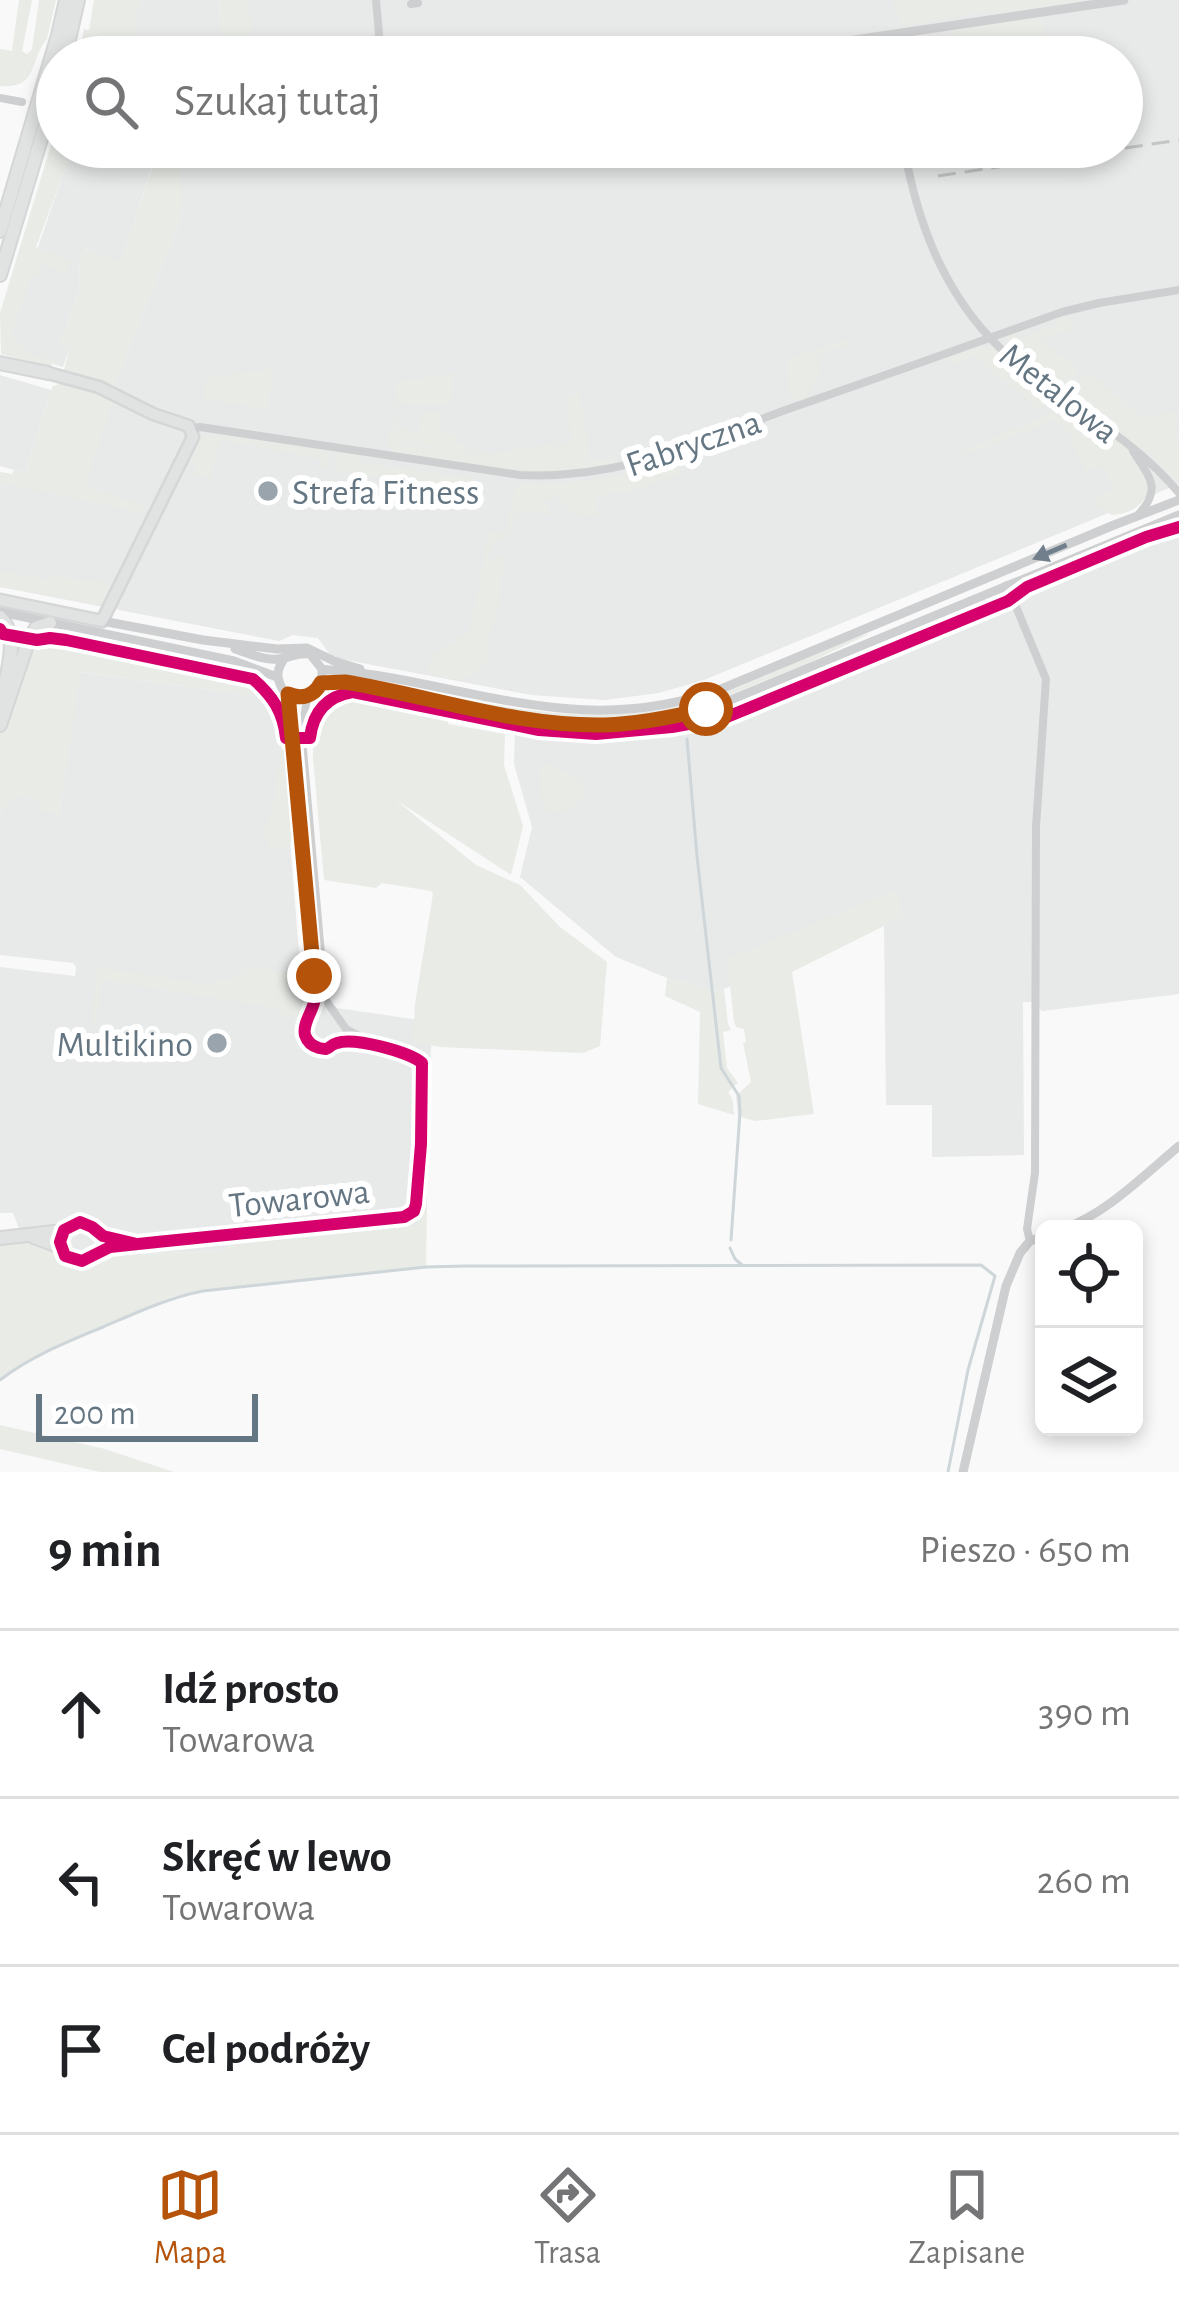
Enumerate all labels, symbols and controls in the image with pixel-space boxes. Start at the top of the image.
search box [36,36,1143,168]
icon: search [78,69,144,135]
text: Szukaj tutaj [174,79,381,124]
street label: Metalowa [993,337,1125,450]
street label: Fabryczna [622,404,766,484]
place label: Strefa Fitness [292,475,479,511]
marker: Strefa Fitness [255,478,281,504]
one-way arrow [1031,543,1067,562]
route start [679,682,733,736]
route end [287,949,341,1003]
place label: Multikino [56,1027,193,1063]
marker: Multikino [204,1030,230,1056]
street label: Towarowa [227,1174,371,1224]
map controls [1035,1220,1143,1436]
button: locate [1035,1220,1143,1328]
button: layers [1035,1328,1143,1436]
scale bar [36,1388,258,1441]
text: 200 m [54,1398,136,1431]
text: 9 min [48,1525,162,1576]
text: Pieszo · 650 m [920,1531,1131,1570]
text: Idź prosto [162,1667,339,1712]
icon: ahead [48,1681,114,1747]
text: 390 m [1038,1694,1131,1733]
text: Towarowa [162,1721,315,1760]
text: Skręć w lewo [162,1835,392,1880]
icon: left [48,1849,114,1915]
text: 260 m [1037,1862,1131,1901]
text: Towarowa [162,1889,315,1928]
icon: arrive [48,2017,114,2083]
text: Cel podróży [162,2027,370,2072]
tab: Mapa [154,2162,227,2274]
tab: Trasa [534,2162,601,2274]
tab: Zapisane [908,2162,1025,2274]

